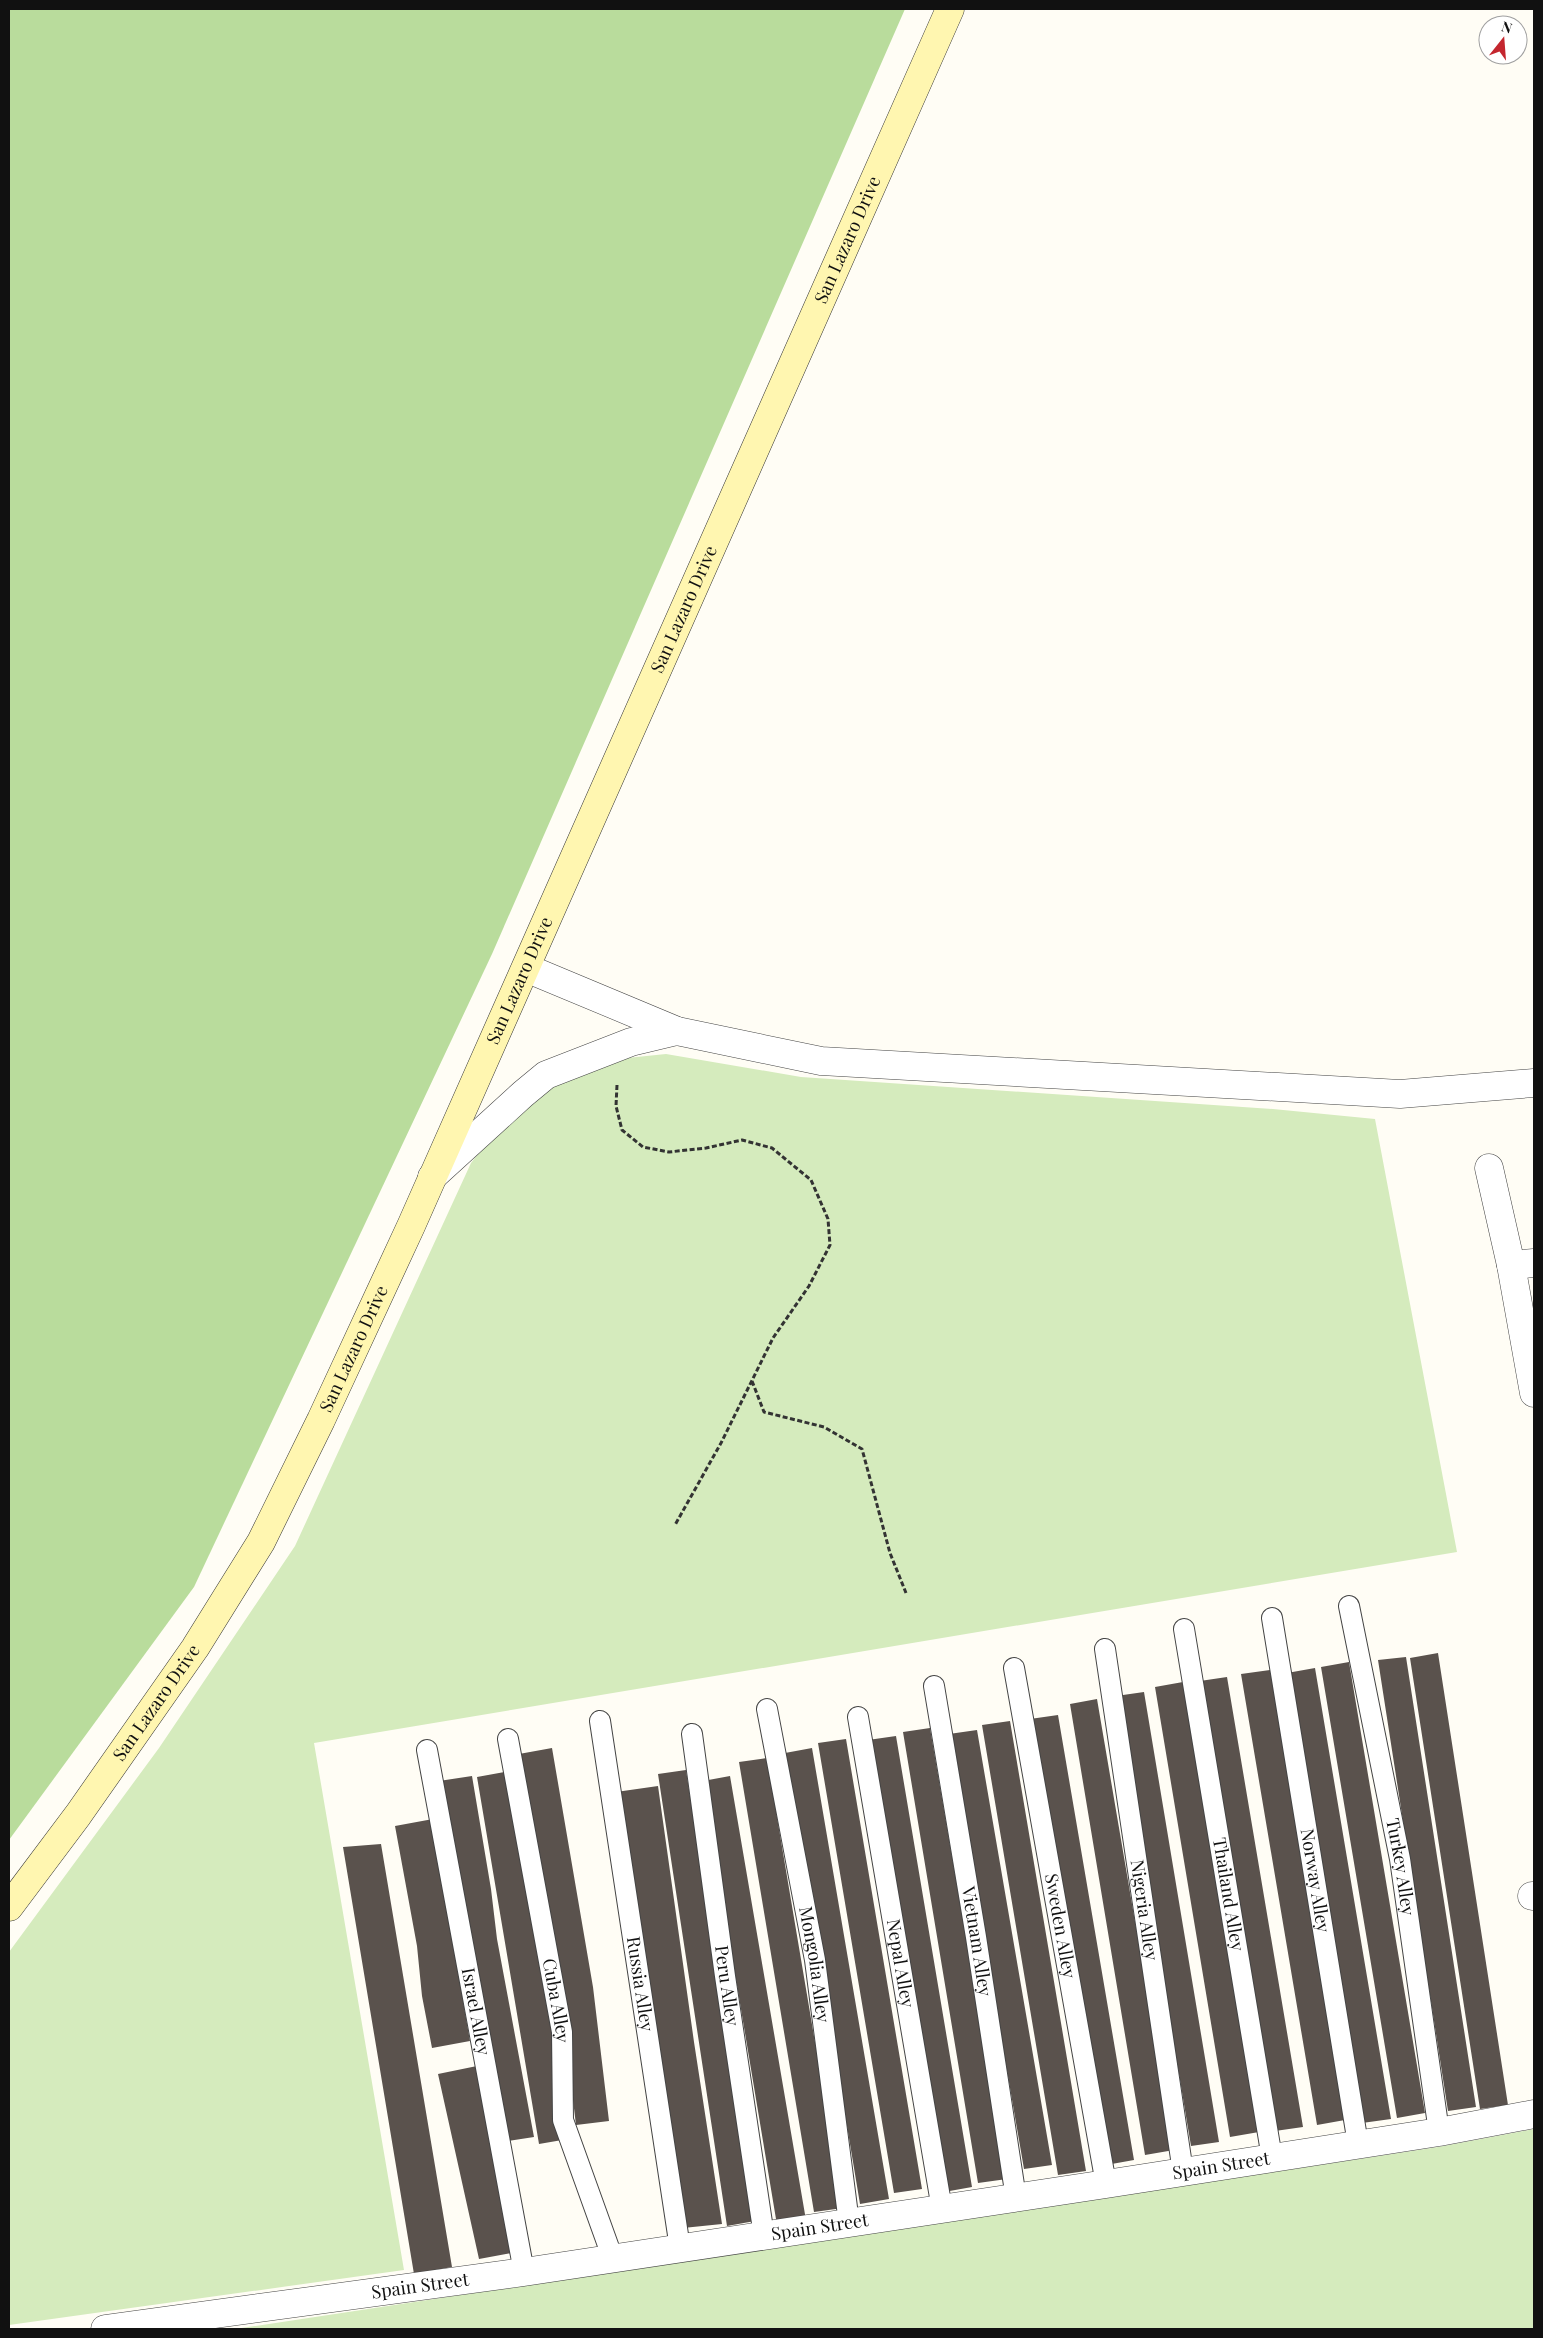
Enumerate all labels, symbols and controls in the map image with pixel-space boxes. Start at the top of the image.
north arrow [1478,15,1528,65]
text: N [1499,17,1515,38]
street label: San Lazaro Drive [808,172,886,307]
street label: San Lazaro Drive [644,541,722,677]
street label: San Lazaro Drive [480,913,558,1048]
street label: San Lazaro Drive [313,1281,393,1416]
street label: San Lazaro Drive [107,1639,205,1765]
street label: Turkey Alley [1381,1816,1421,1917]
street label: Norway Alley [1296,1827,1336,1934]
street label: Thailand Alley [1208,1836,1250,1953]
street label: Nigeria Alley [1126,1858,1164,1962]
street label: Sweden Alley [1040,1871,1082,1980]
street label: Vietnam Alley [957,1884,998,1998]
street label: Mongolia Alley [794,1904,836,2024]
street label: Nepal Alley [882,1917,920,2009]
street label: Russia Alley [622,1935,660,2033]
street label: Peru Alley [710,1944,745,2027]
street label: Cuba Alley [538,1956,575,2043]
street label: Israel Alley [457,1966,496,2057]
street label: Spain Street [1171,2146,1272,2184]
street label: Spain Street [769,2207,871,2245]
street label: Spain Street [370,2267,471,2304]

